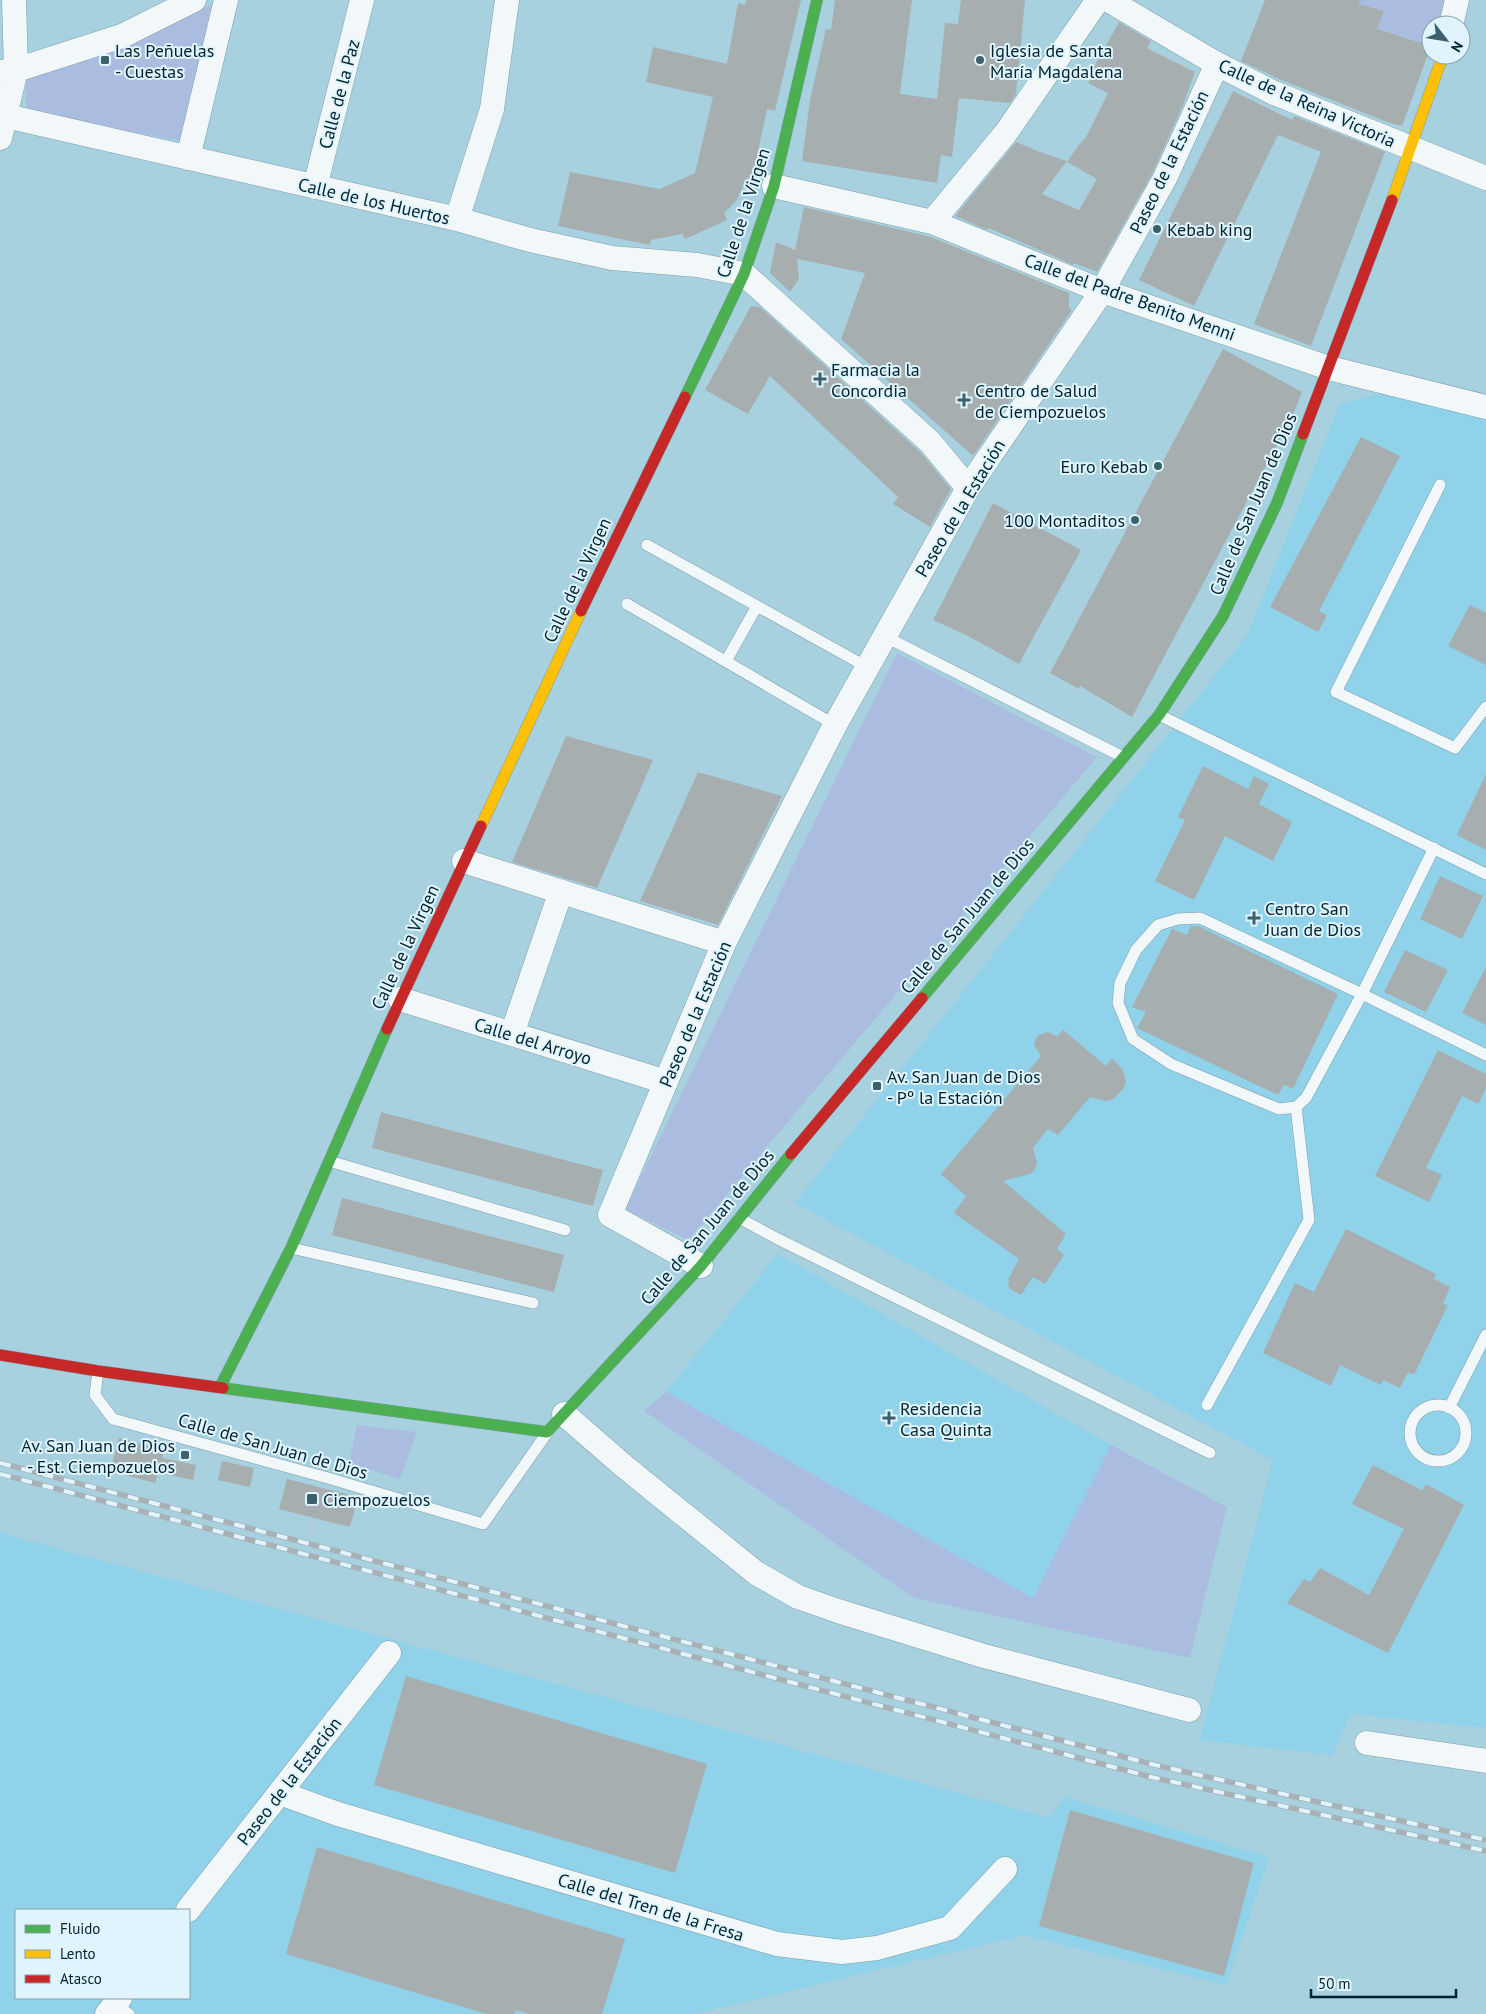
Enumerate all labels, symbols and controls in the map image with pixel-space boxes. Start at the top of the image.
north arrow [1421,15,1471,65]
street label: Calle de la Paz [313,37,365,151]
text: N [1447,38,1467,55]
place label: Las Peñuelas - Cuestas [115,39,214,83]
place label: Iglesia de Santa María Magdalena [990,39,1122,83]
marker: Las Peñuelas - Cuestas [99,54,111,66]
marker: Iglesia de Santa María Magdalena [974,54,986,66]
street label: Calle de la Reina Victoria [1215,54,1399,152]
street label: Paseo de la Estación [1124,87,1214,237]
street label: Calle de la Virgen [711,145,775,281]
street label: Calle de los Huertos [296,172,452,230]
place label: Kebab king [1167,218,1252,241]
marker: Kebab king [1151,223,1163,235]
street label: Calle del Padre Benito Menni [1021,248,1239,346]
place label: Farmacia la Concordia [831,358,920,402]
marker: Farmacia la Concordia [813,372,827,386]
place label: Centro de Salud de Ciempozuelos [975,379,1106,423]
marker: Centro de Salud de Ciempozuelos [957,393,971,407]
street label: Calle de San Juan de Dios [1204,409,1302,599]
street label: Paseo de la Estación [910,435,1010,581]
place label: Euro Kebab [1060,455,1148,478]
marker: Euro Kebab [1152,460,1164,472]
place label: 100 Montaditos [1004,509,1125,532]
street label: Calle de la Virgen [538,514,616,646]
marker: 100 Montaditos [1129,514,1141,526]
street label: Calle de San Juan de Dios [895,833,1039,999]
street label: Calle de la Virgen [366,881,444,1013]
place label: Centro San Juan de Dios [1264,897,1361,941]
marker: Centro San Juan de Dios [1247,911,1261,925]
street label: Paseo de la Estación [654,937,736,1091]
street label: Calle del Arroyo [471,1012,595,1070]
place label: Av. San Juan de Dios - Pº la Estación [887,1065,1041,1109]
marker: Av. San Juan de Dios - Pº la Estación [871,1080,883,1092]
street label: Calle de San Juan de Dios [635,1144,779,1310]
place label: Residencia Casa Quinta [900,1397,992,1441]
street label: Calle de San Juan de Dios [176,1408,370,1484]
marker: Residencia Casa Quinta [882,1411,896,1425]
place label: Av. San Juan de Dios - Est. Ciempozuelos [21,1434,175,1478]
marker: Av. San Juan de Dios - Est. Ciempozuelos [179,1449,191,1461]
place label: Ciempozuelos [323,1488,430,1511]
marker: Ciempozuelos [305,1492,319,1506]
street label: Paseo de la Estación [232,1712,346,1850]
street label: Calle del Tren de la Fresa [555,1868,747,1946]
legend [15,1909,190,1999]
text: Fluido [60,1919,100,1938]
text: Lento [60,1944,96,1963]
scale bar [1311,1966,1456,1998]
text: Atasco [60,1969,102,1988]
text: 50 m [1318,1974,1351,1993]

